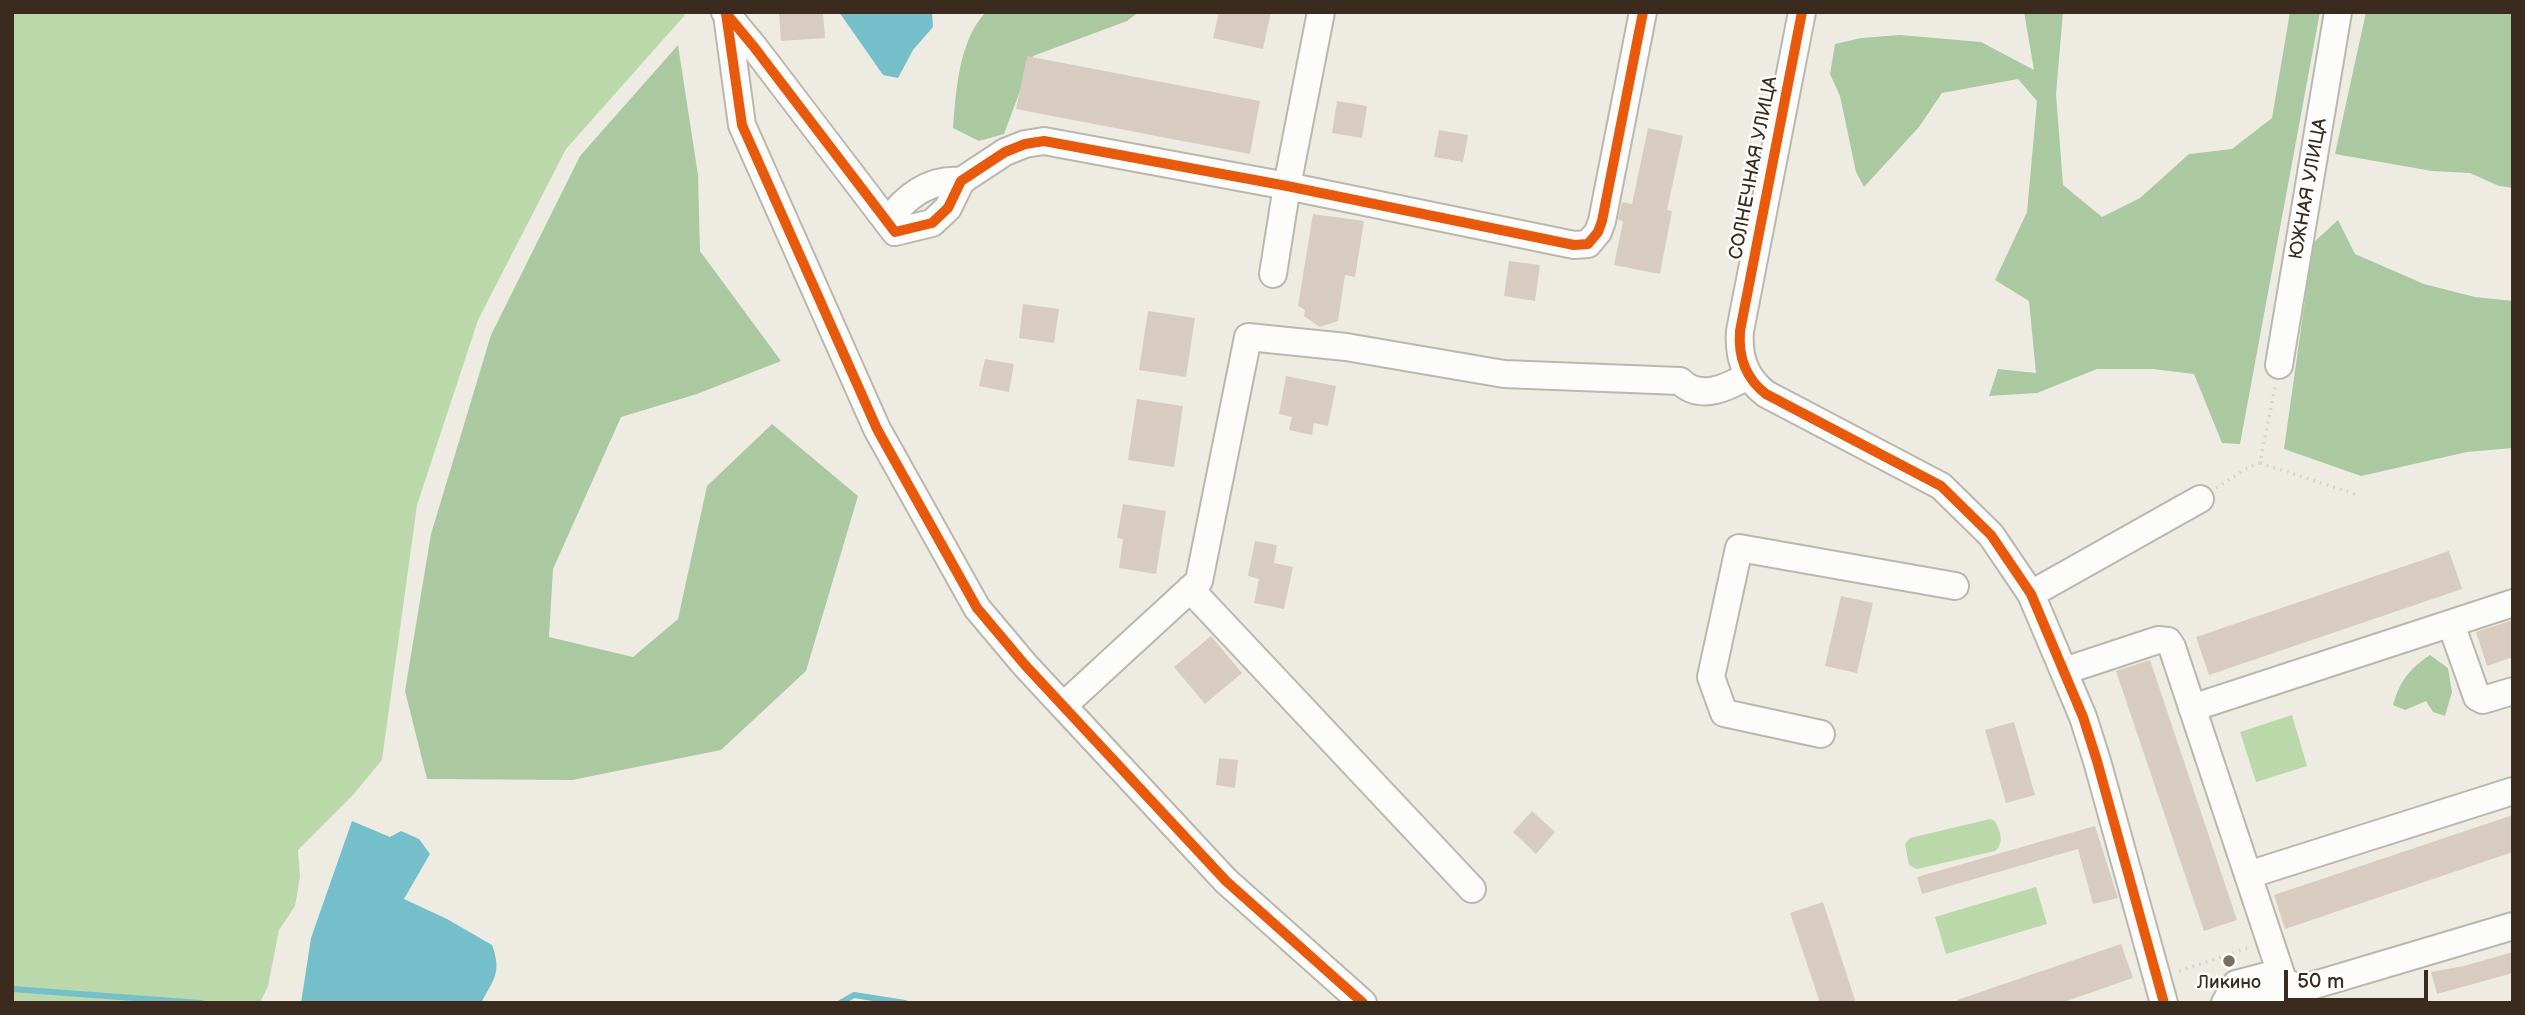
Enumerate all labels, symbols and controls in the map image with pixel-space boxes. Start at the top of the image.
street label: СОЛНЕЧНАЯ УЛИЦА [1725,75,1783,261]
street label: ЮЖНАЯ УЛИЦА [2285,117,2333,261]
marker: Ликино [2221,953,2237,969]
scale bar [2287,956,2430,1000]
text: 50 m [2297,969,2344,994]
place label: Ликино [2197,972,2261,994]

